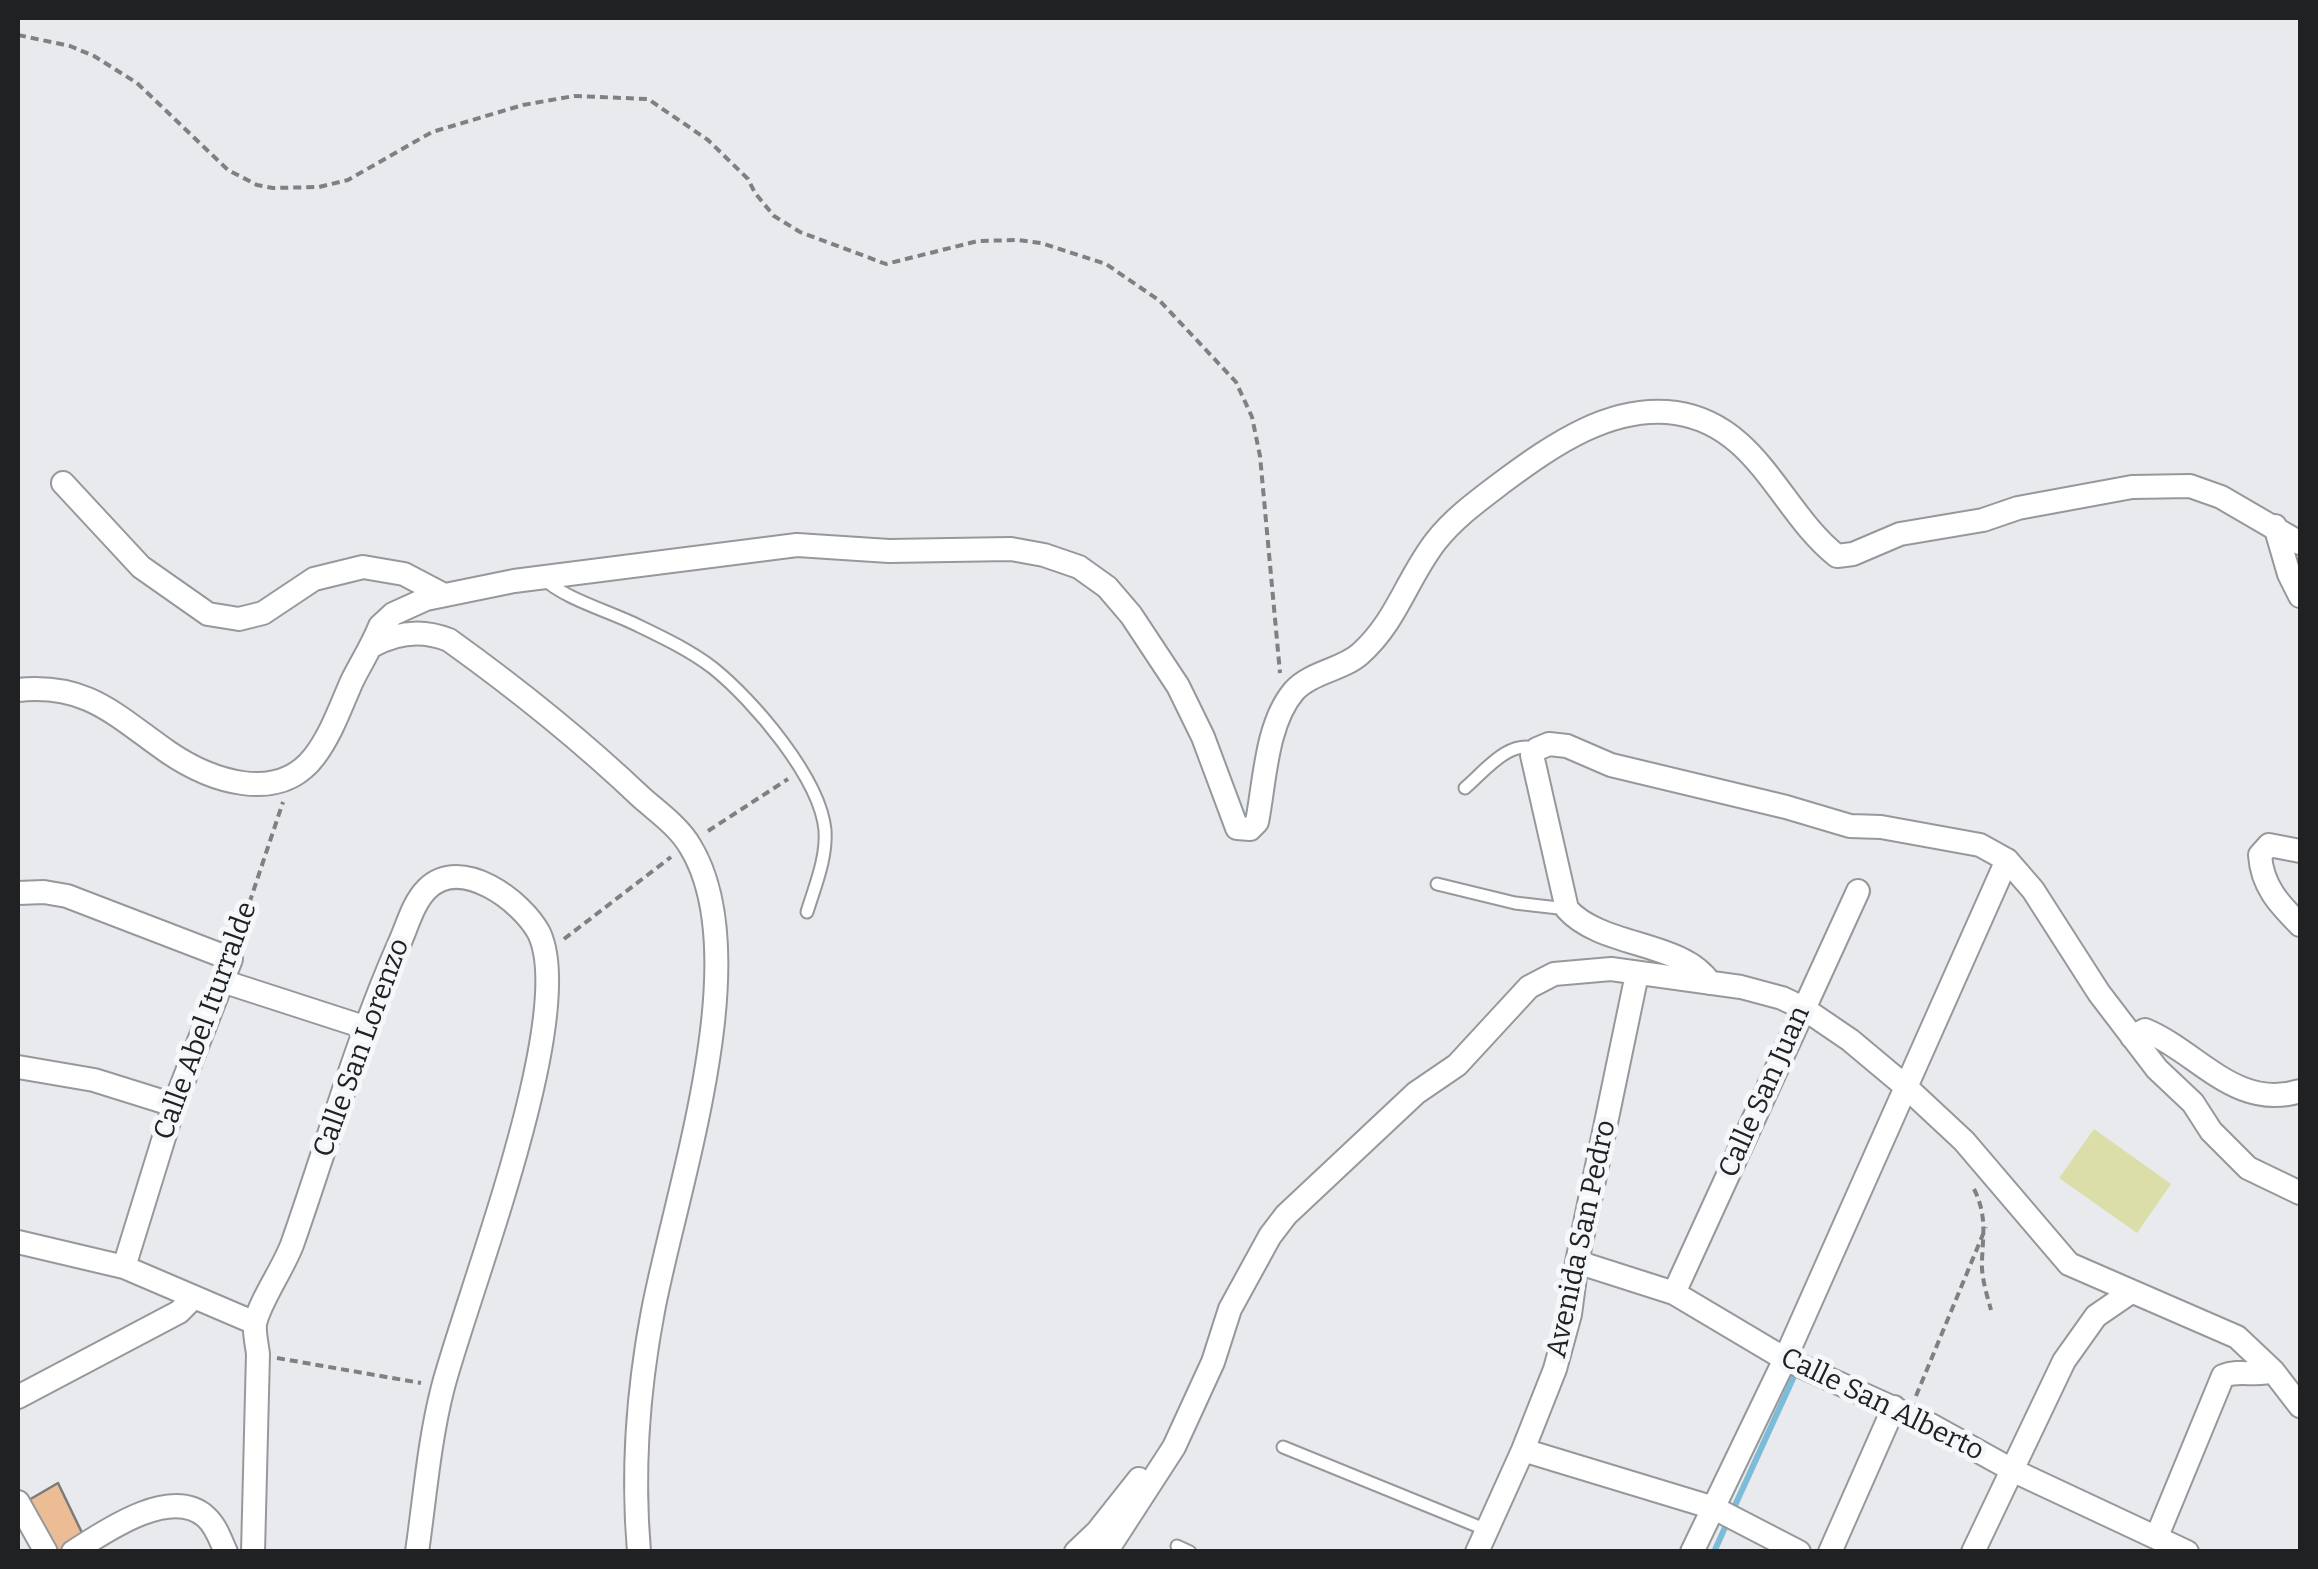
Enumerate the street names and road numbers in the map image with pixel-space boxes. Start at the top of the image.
street label: Calle Abel Iturralde [147,897,265,1145]
street label: Calle San Lorenzo [307,934,417,1162]
street label: Calle San Juan [1712,1001,1818,1183]
street label: Avenida San Pedro [1540,1117,1624,1361]
street label: Calle San Alberto [1775,1341,1989,1469]

